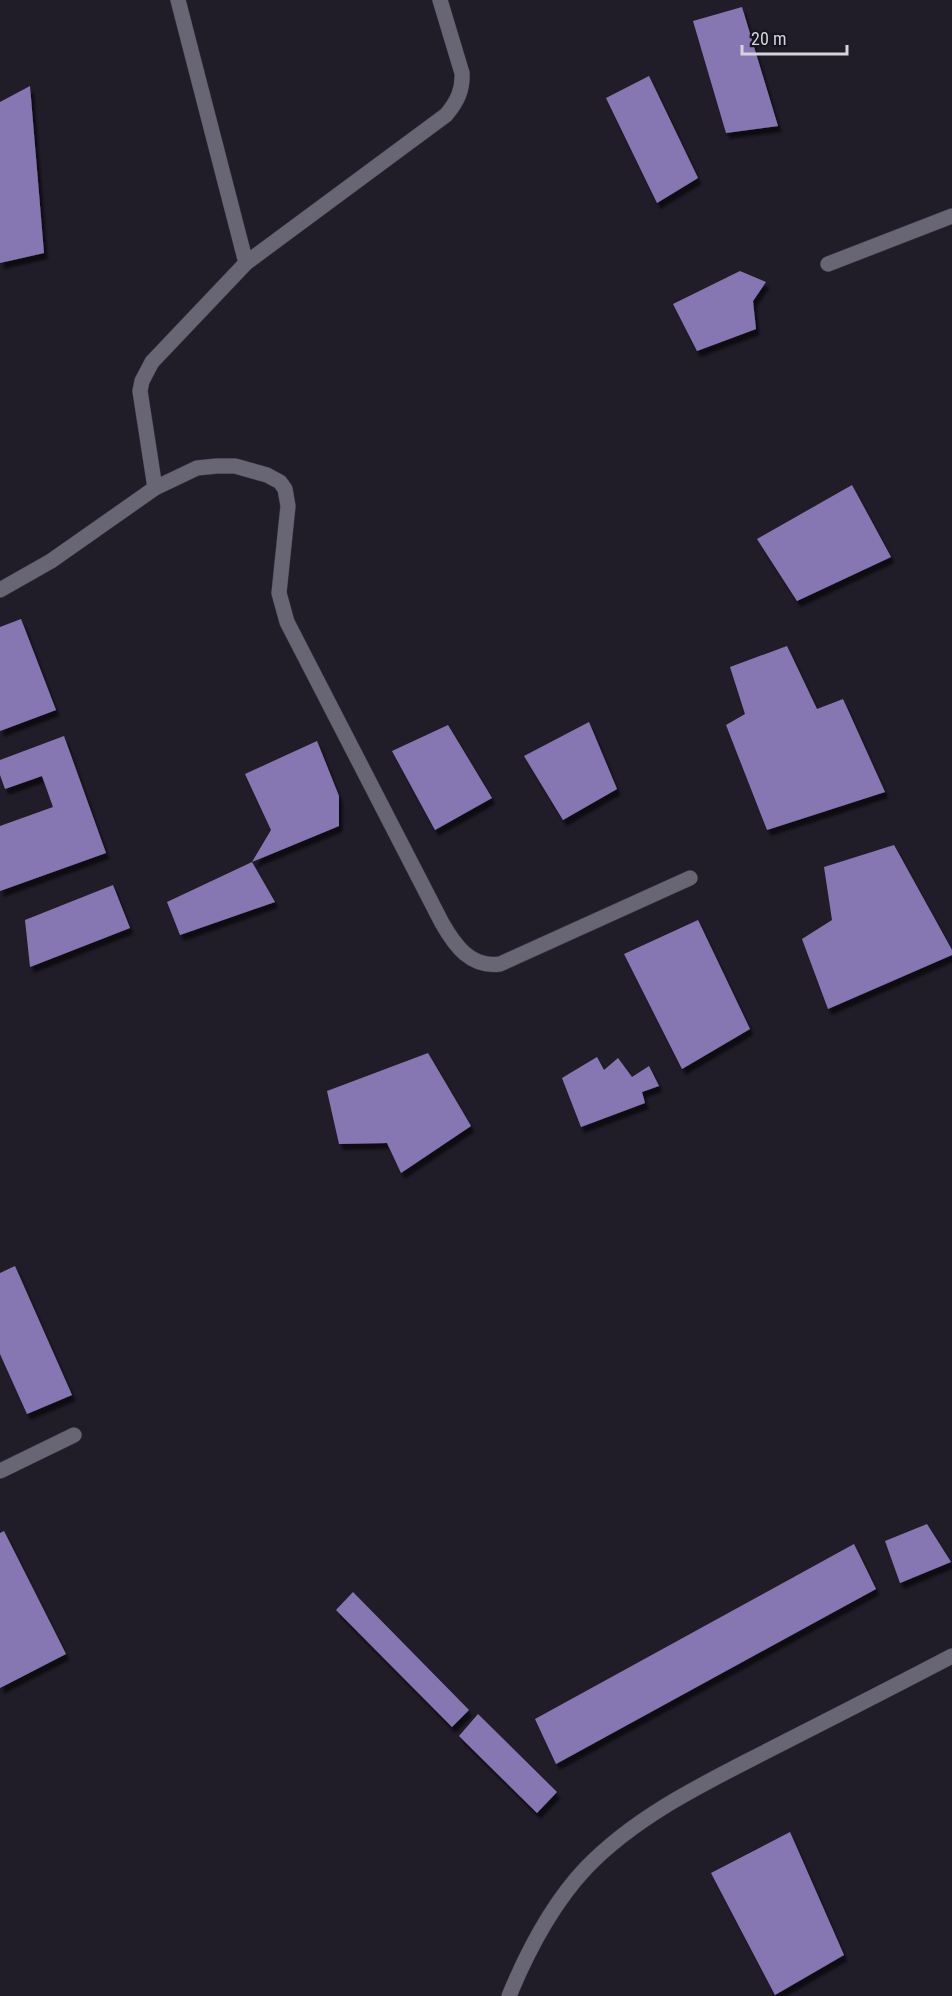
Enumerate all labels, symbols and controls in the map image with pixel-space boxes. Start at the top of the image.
scale bar [742,18,847,56]
text: 20 m [751,28,786,49]

